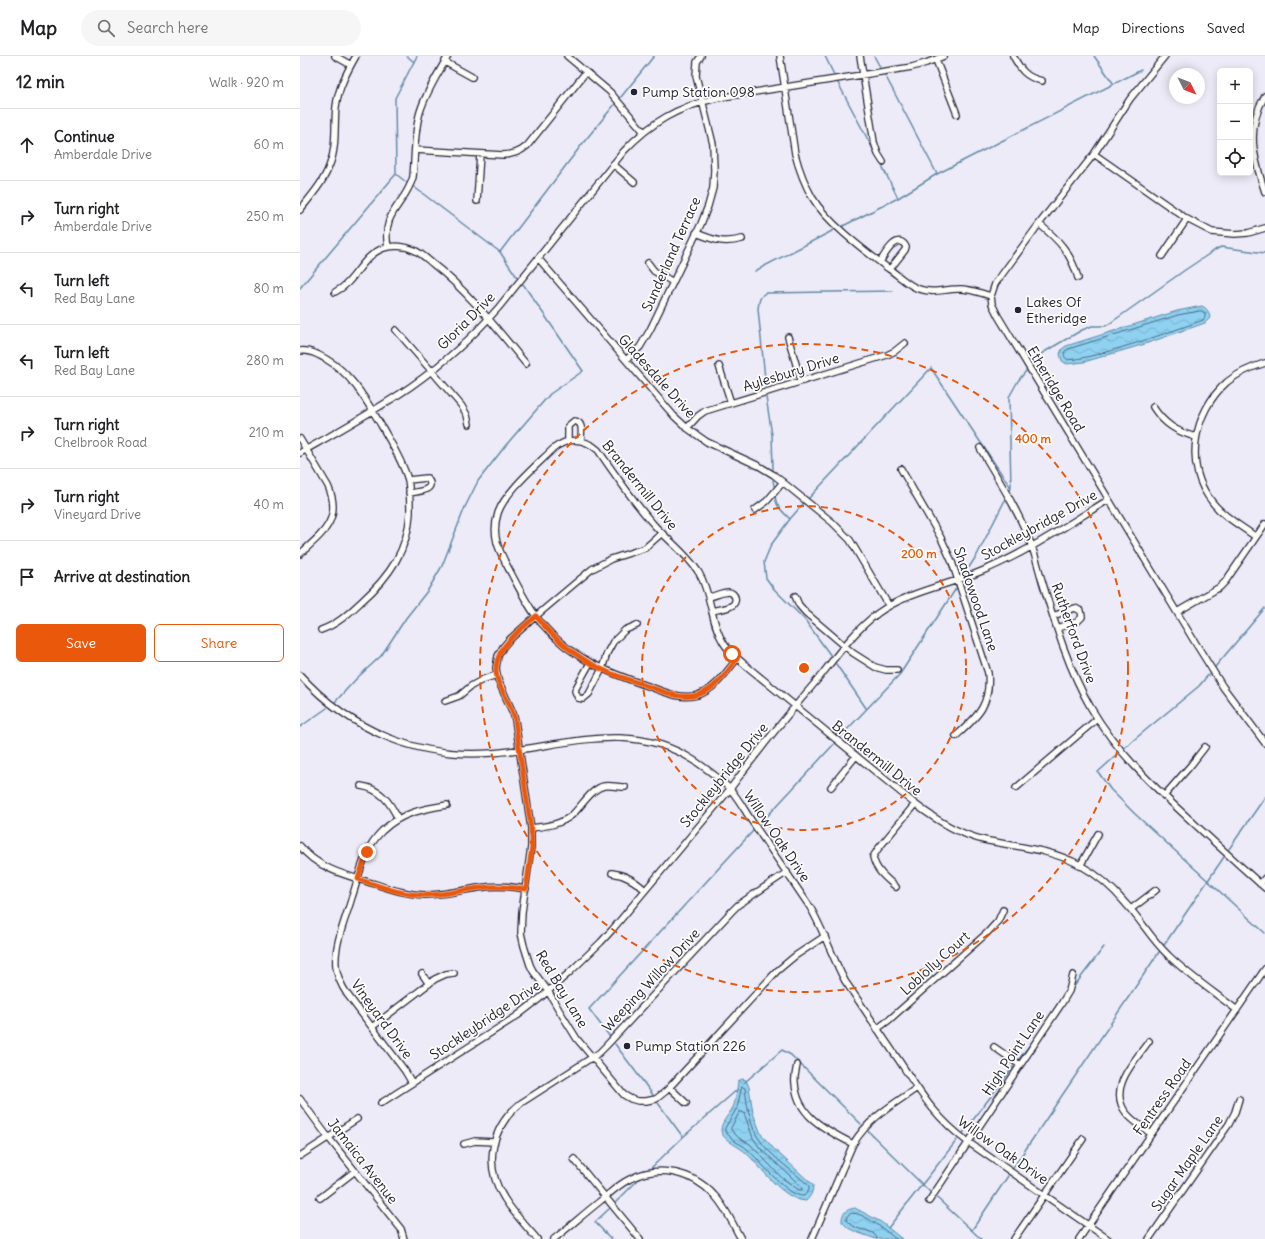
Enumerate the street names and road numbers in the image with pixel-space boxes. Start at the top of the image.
street label: Sunderland Terrace [638,194,704,314]
street label: Gloria Drive [433,288,499,354]
street label: Gladesdale Drive [615,330,699,422]
street label: Etheridge Road [1023,343,1089,435]
street label: Aylesbury Drive [741,349,841,395]
street label: Brandermill Drive [598,436,682,534]
street label: Stockleybridge Drive [978,486,1100,564]
street label: Shadowood Lane [950,544,1002,654]
street label: Rutherford Drive [1047,580,1101,686]
street label: Brandermill Drive [828,716,926,800]
street label: Stockleybridge Drive [676,719,772,831]
street label: Willow Oak Drive [740,787,814,885]
street label: Weeping Willow Drive [598,924,704,1036]
street label: Loblolly Court [897,927,974,999]
street label: Red Bay Lane [532,947,592,1031]
street label: Vineyard Drive [347,976,417,1062]
street label: Stockleybridge Drive [426,976,544,1064]
street label: High Point Lane [978,1007,1048,1099]
street label: Fentress Road [1129,1055,1195,1139]
street label: Sugar Maple Lane [1147,1111,1227,1215]
street label: Willow Oak Drive [954,1112,1052,1188]
street label: Jamaica Avenue [324,1115,402,1207]

